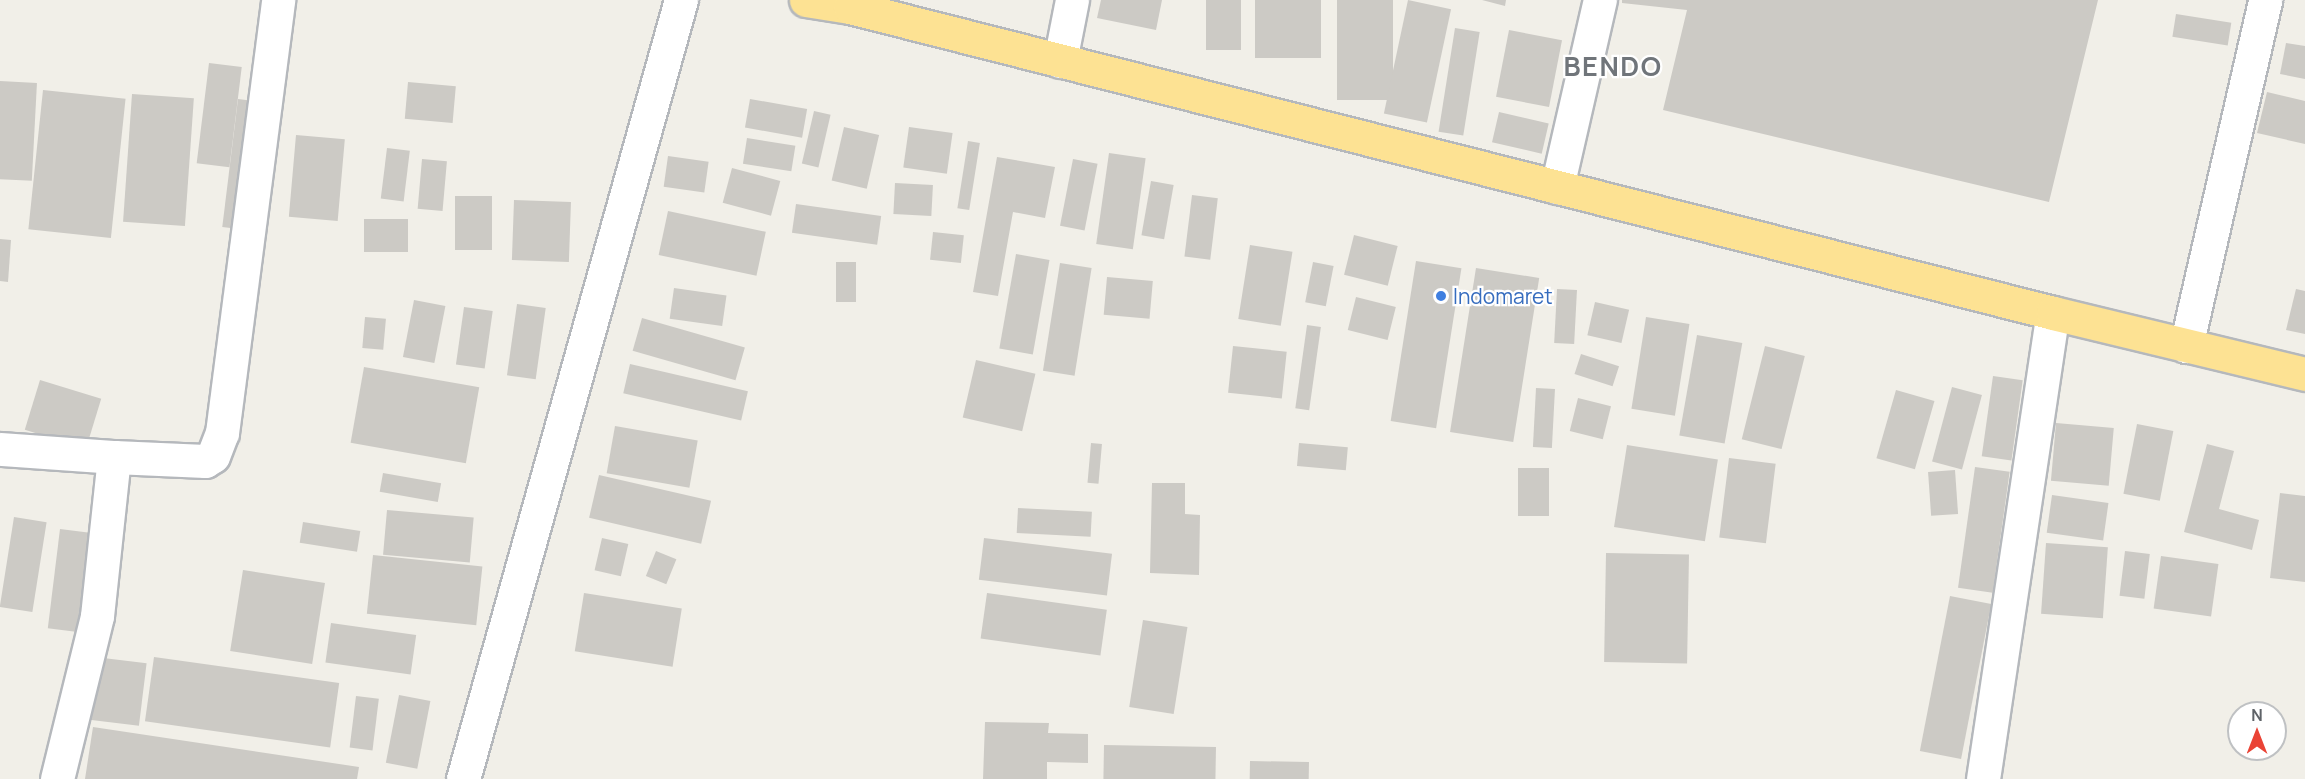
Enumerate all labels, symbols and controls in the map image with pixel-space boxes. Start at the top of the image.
district label: BENDO [1564,50,1662,82]
place label: Indomaret [1453,283,1553,309]
marker: Indomaret [1434,289,1448,303]
north arrow [2227,701,2287,761]
text: N [2251,704,2263,726]

